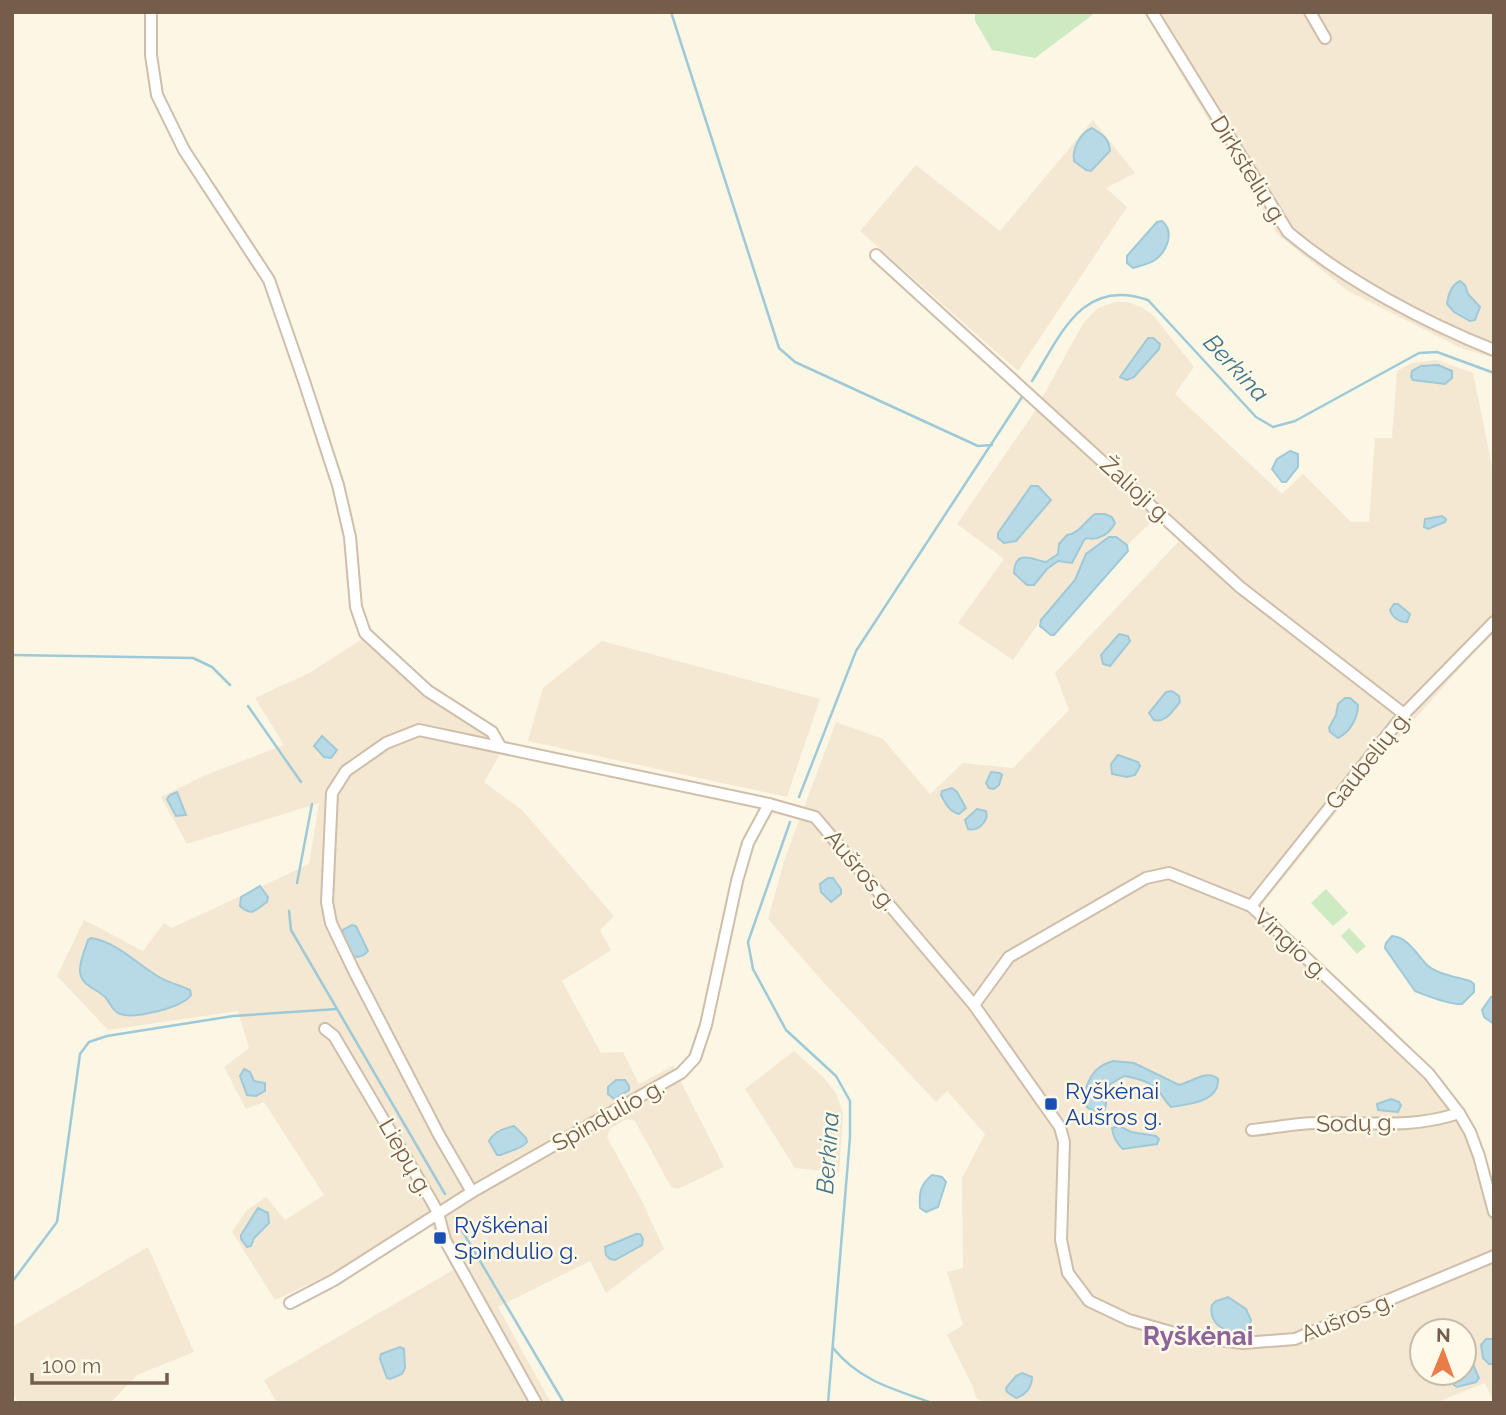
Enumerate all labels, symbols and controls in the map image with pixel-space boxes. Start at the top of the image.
street label: Dirkstelių g. [1205,110,1294,229]
water label: Berkina [1198,328,1275,408]
street label: Žalioji g. [1095,451,1178,529]
street label: Gaubelių g. [1319,705,1416,815]
street label: Aušros g. [820,824,903,916]
street label: Vingio g. [1249,903,1334,985]
street label: Spindulio g. [547,1073,669,1156]
place label: Ryškėnai Aušros g. [1065,1077,1162,1130]
marker: Ryškėnai Aušros g. [1043,1096,1059,1112]
street label: Sodų g. [1316,1108,1396,1137]
water label: Berkina [810,1111,845,1195]
street label: Liepų g. [374,1114,439,1200]
place label: Ryškėnai Spindulio g. [454,1211,578,1264]
marker: Ryškėnai Spindulio g. [432,1230,448,1246]
street label: Aušros g. [1297,1286,1397,1347]
north arrow [1408,1317,1478,1387]
district label: Ryškėnai [1143,1321,1253,1351]
text: N [1436,1324,1451,1346]
scale bar [32,1342,166,1386]
text: 100 m [42,1353,101,1378]

